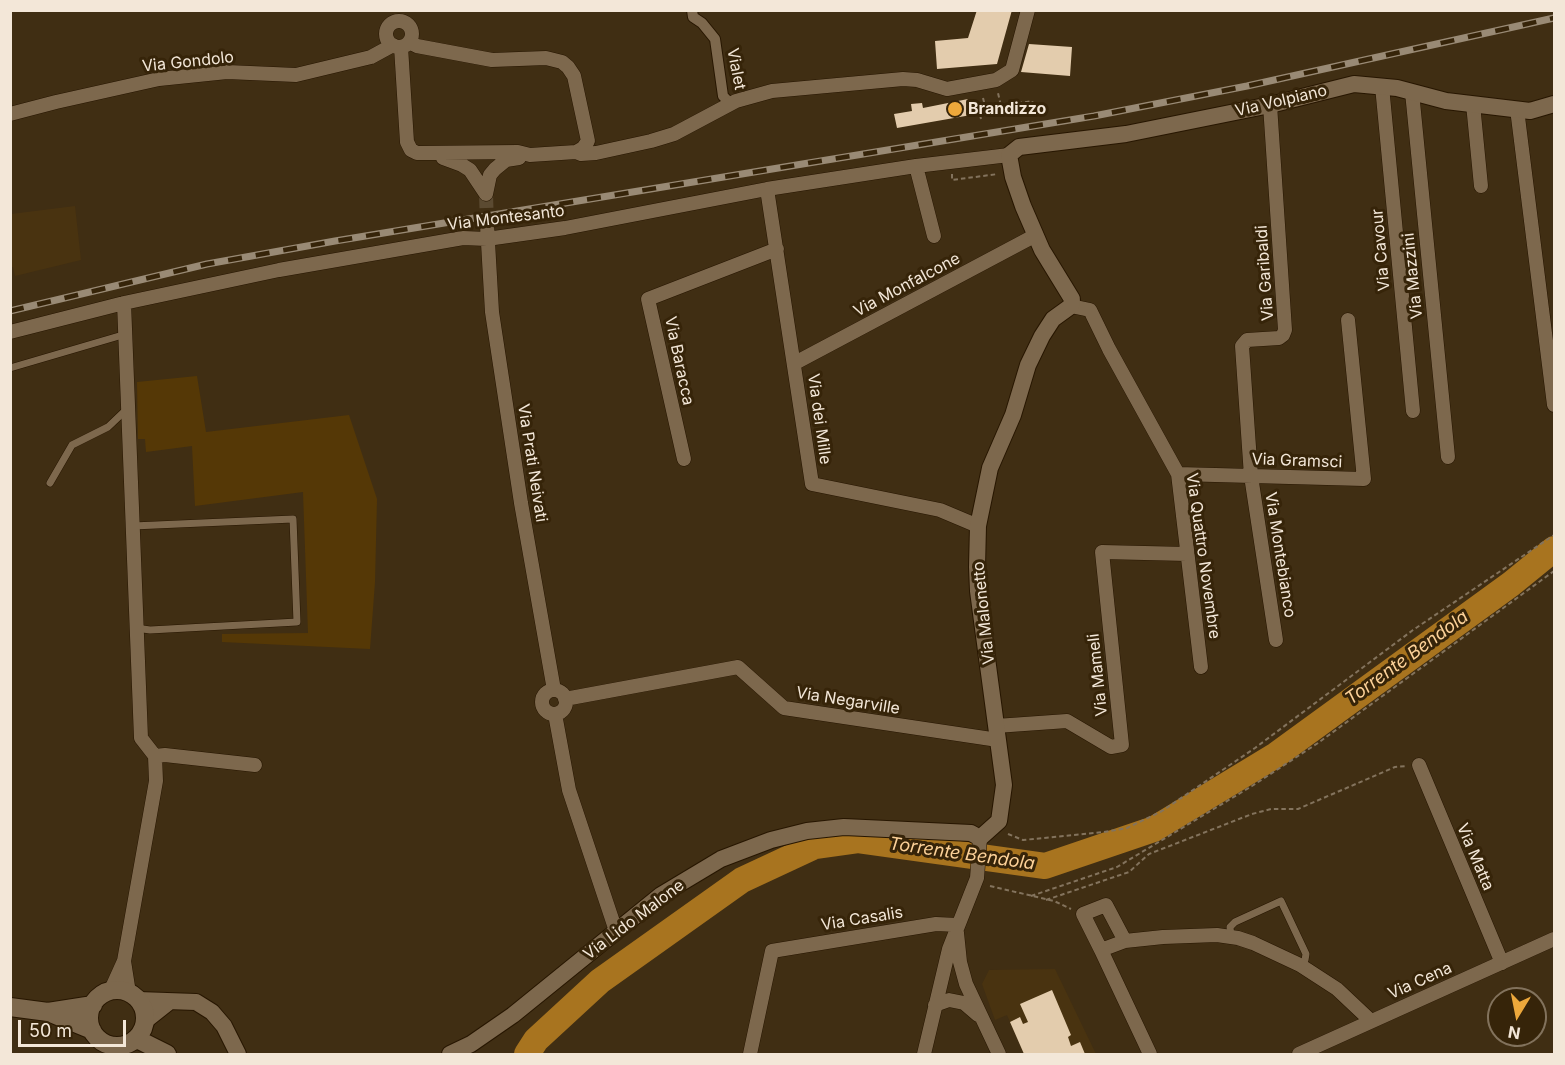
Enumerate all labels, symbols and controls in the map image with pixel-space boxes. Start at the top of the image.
street label: Vialet [723,46,749,92]
street label: Via Gondolo [141,48,235,76]
street label: Via Volpiano [1233,81,1329,121]
place label: Brandizzo [968,99,1046,119]
marker: Brandizzo [946,100,964,118]
street label: Via Montesanto [446,201,566,235]
street label: Via Cavour [1368,208,1394,292]
street label: Via Garibaldi [1252,224,1278,322]
street label: Via Mazzini [1399,232,1427,320]
street label: Via Monfalcone [850,249,964,321]
street label: Via Baracca [660,315,698,407]
street label: Via dei Mille [803,372,835,466]
street label: Via Prati Neivati [513,402,551,524]
street label: Via Gramsci [1251,450,1343,472]
street label: Via Quattro Novembre [1182,472,1224,640]
street label: Via Montebianco [1261,491,1299,619]
street label: Via Malonetto [969,560,999,666]
water label: Torrente Bendola [1341,606,1473,710]
street label: Via Mameli [1084,633,1112,717]
street label: Via Negarville [795,683,901,719]
street label: Via Matta [1452,821,1498,893]
water label: Torrente Bendola [888,833,1036,875]
street label: Via Lido Malone [580,876,688,964]
street label: Via Casalis [820,903,904,935]
street label: Via Cena [1385,958,1455,1004]
north arrow [1487,987,1547,1047]
scale bar [21,1008,129,1046]
text: 50 m [29,1020,72,1041]
text: N [1506,1022,1522,1044]

